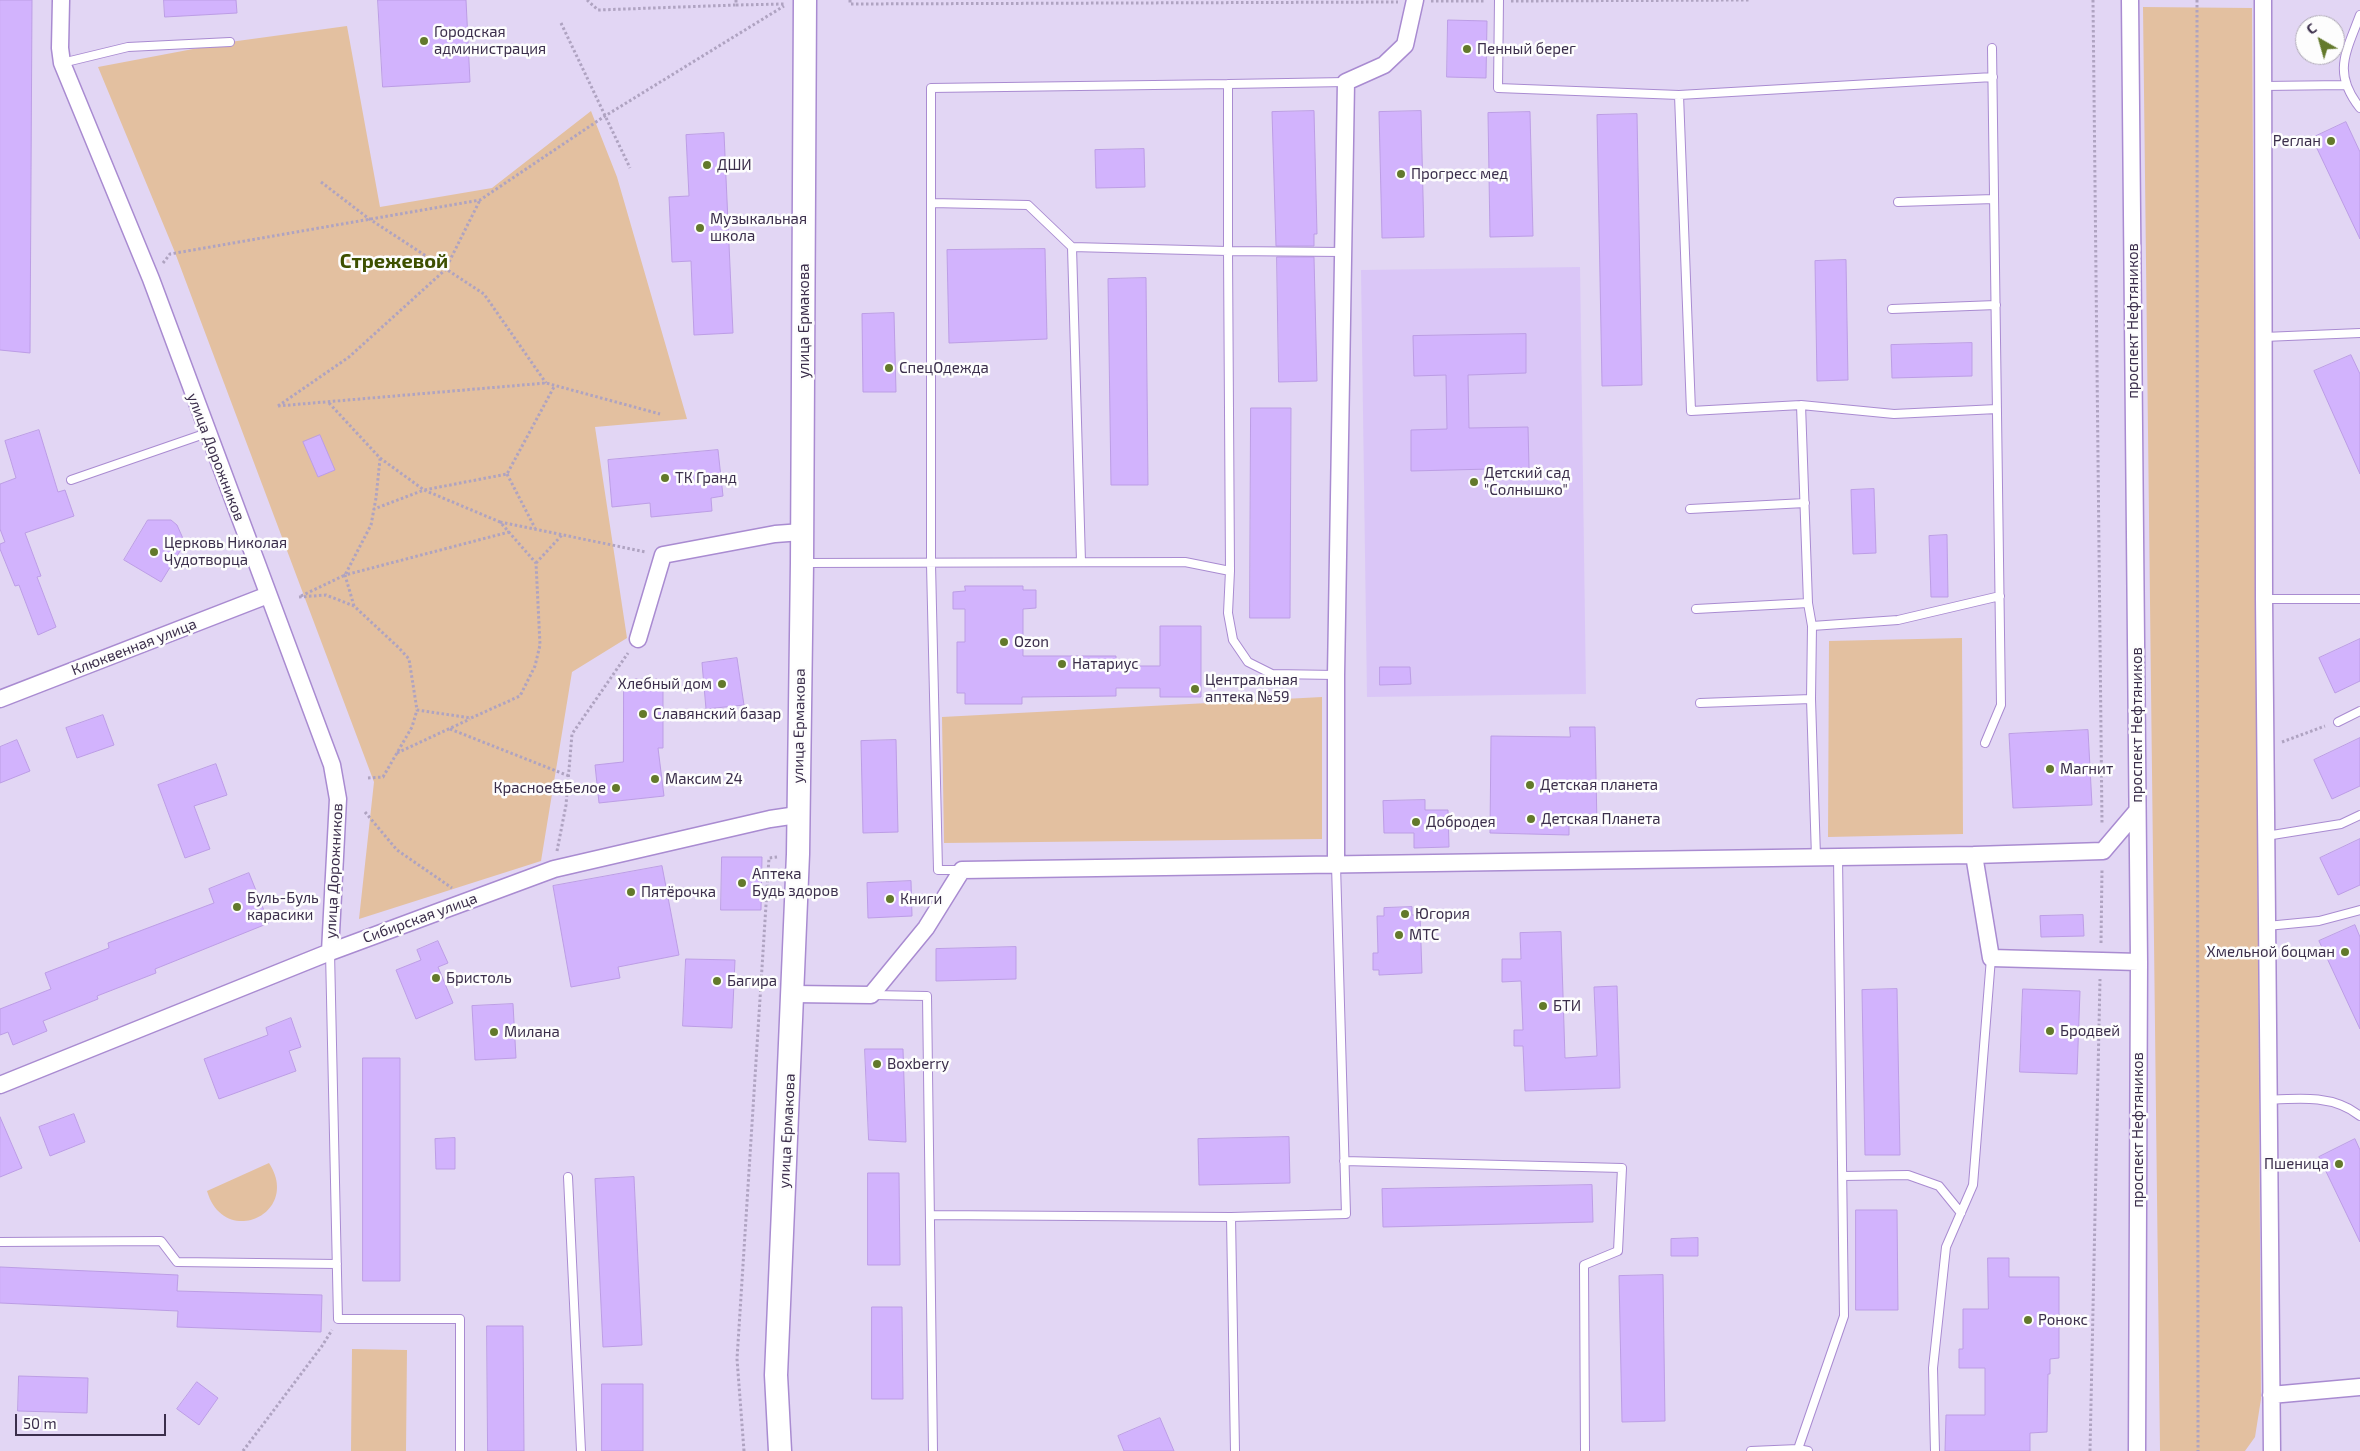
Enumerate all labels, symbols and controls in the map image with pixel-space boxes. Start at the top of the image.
north arrow [2295,15,2345,65]
text: С [2303,19,2320,38]
place label: Городская администрация [434,23,546,58]
marker: Городская администрация [418,35,430,47]
place label: Пенный берег [1477,40,1576,58]
marker: Пенный берег [1461,43,1473,55]
place label: Реглан [2273,132,2321,150]
marker: Реглан [2325,135,2337,147]
place label: ДШИ [717,156,752,174]
marker: ДШИ [701,159,713,171]
place label: Прогресс мед [1411,165,1508,183]
marker: Прогресс мед [1395,168,1407,180]
place label: Музыкальная школа [710,210,807,245]
marker: Музыкальная школа [694,222,706,234]
street label: проспект Нефтяников [2124,243,2142,399]
district label: Стрежевой [340,249,448,273]
street label: улица Ермакова [795,263,813,379]
place label: СпецОдежда [899,359,989,377]
marker: СпецОдежда [883,362,895,374]
street label: улица Дорожников [183,390,249,524]
place label: Детский сад "Солнышко" [1484,464,1570,499]
place label: ТК Гранд [675,469,737,487]
marker: ТК Гранд [659,472,671,484]
marker: Детский сад "Солнышко" [1468,476,1480,488]
place label: Церковь Николая Чудотворца [164,534,287,569]
marker: Церковь Николая Чудотворца [148,546,160,558]
street label: Клюквенная улица [69,615,199,679]
place label: Ozon [1014,633,1049,651]
marker: Ozon [998,636,1010,648]
street label: проспект Нефтяников [2128,647,2146,803]
place label: Натариус [1072,655,1139,673]
marker: Натариус [1056,658,1068,670]
street label: улица Ермакова [789,668,809,784]
place label: Центральная аптека №59 [1205,671,1298,706]
place label: Хлебный дом [617,675,712,693]
marker: Хлебный дом [716,678,728,690]
marker: Центральная аптека №59 [1189,683,1201,695]
place label: Славянский базар [653,705,781,723]
marker: Славянский базар [637,708,649,720]
place label: Магнит [2060,760,2113,778]
marker: Магнит [2044,763,2056,775]
place label: Максим 24 [665,770,743,788]
marker: Максим 24 [649,773,661,785]
place label: Детская планета [1540,776,1658,794]
place label: Красное&Белое [493,779,606,797]
marker: Детская планета [1524,779,1536,791]
marker: Красное&Белое [610,782,622,794]
street label: улица Дорожников [321,803,347,939]
place label: Детская Планета [1541,810,1661,828]
place label: Добродея [1426,813,1496,831]
marker: Детская Планета [1525,813,1537,825]
marker: Добродея [1410,816,1422,828]
place label: Аптека Будь здоров [752,865,838,900]
marker: Аптека Будь здоров [736,877,748,889]
place label: Пятёрочка [641,883,716,901]
marker: Пятёрочка [625,886,637,898]
place label: Буль-Буль карасики [247,889,319,924]
street label: Сибирская улица [360,889,480,947]
place label: Книги [900,890,942,908]
marker: Книги [884,893,896,905]
marker: Буль-Буль карасики [231,901,243,913]
place label: Югория [1415,905,1470,923]
marker: Югория [1399,908,1411,920]
place label: МТС [1409,926,1439,944]
marker: МТС [1393,929,1405,941]
place label: Хмельной боцман [2207,943,2335,961]
marker: Хмельной боцман [2339,946,2351,958]
place label: Бристоль [446,969,512,987]
marker: Бристоль [430,972,442,984]
place label: Багира [727,972,777,990]
marker: Багира [711,975,723,987]
place label: БТИ [1553,997,1581,1015]
marker: БТИ [1537,1000,1549,1012]
place label: Бродвей [2060,1022,2120,1040]
place label: Милана [504,1023,560,1041]
marker: Бродвей [2044,1025,2056,1037]
marker: Милана [488,1026,500,1038]
street label: проспект Нефтяников [2129,1052,2147,1208]
place label: Boxberry [887,1055,949,1073]
marker: Boxberry [871,1058,883,1070]
street label: улица Ермакова [775,1073,799,1189]
place label: Пшеница [2264,1155,2329,1173]
marker: Пшеница [2333,1158,2345,1170]
place label: Ронокс [2038,1311,2088,1329]
marker: Ронокс [2022,1314,2034,1326]
scale bar [18,1404,169,1436]
text: 50 m [23,1414,57,1432]

